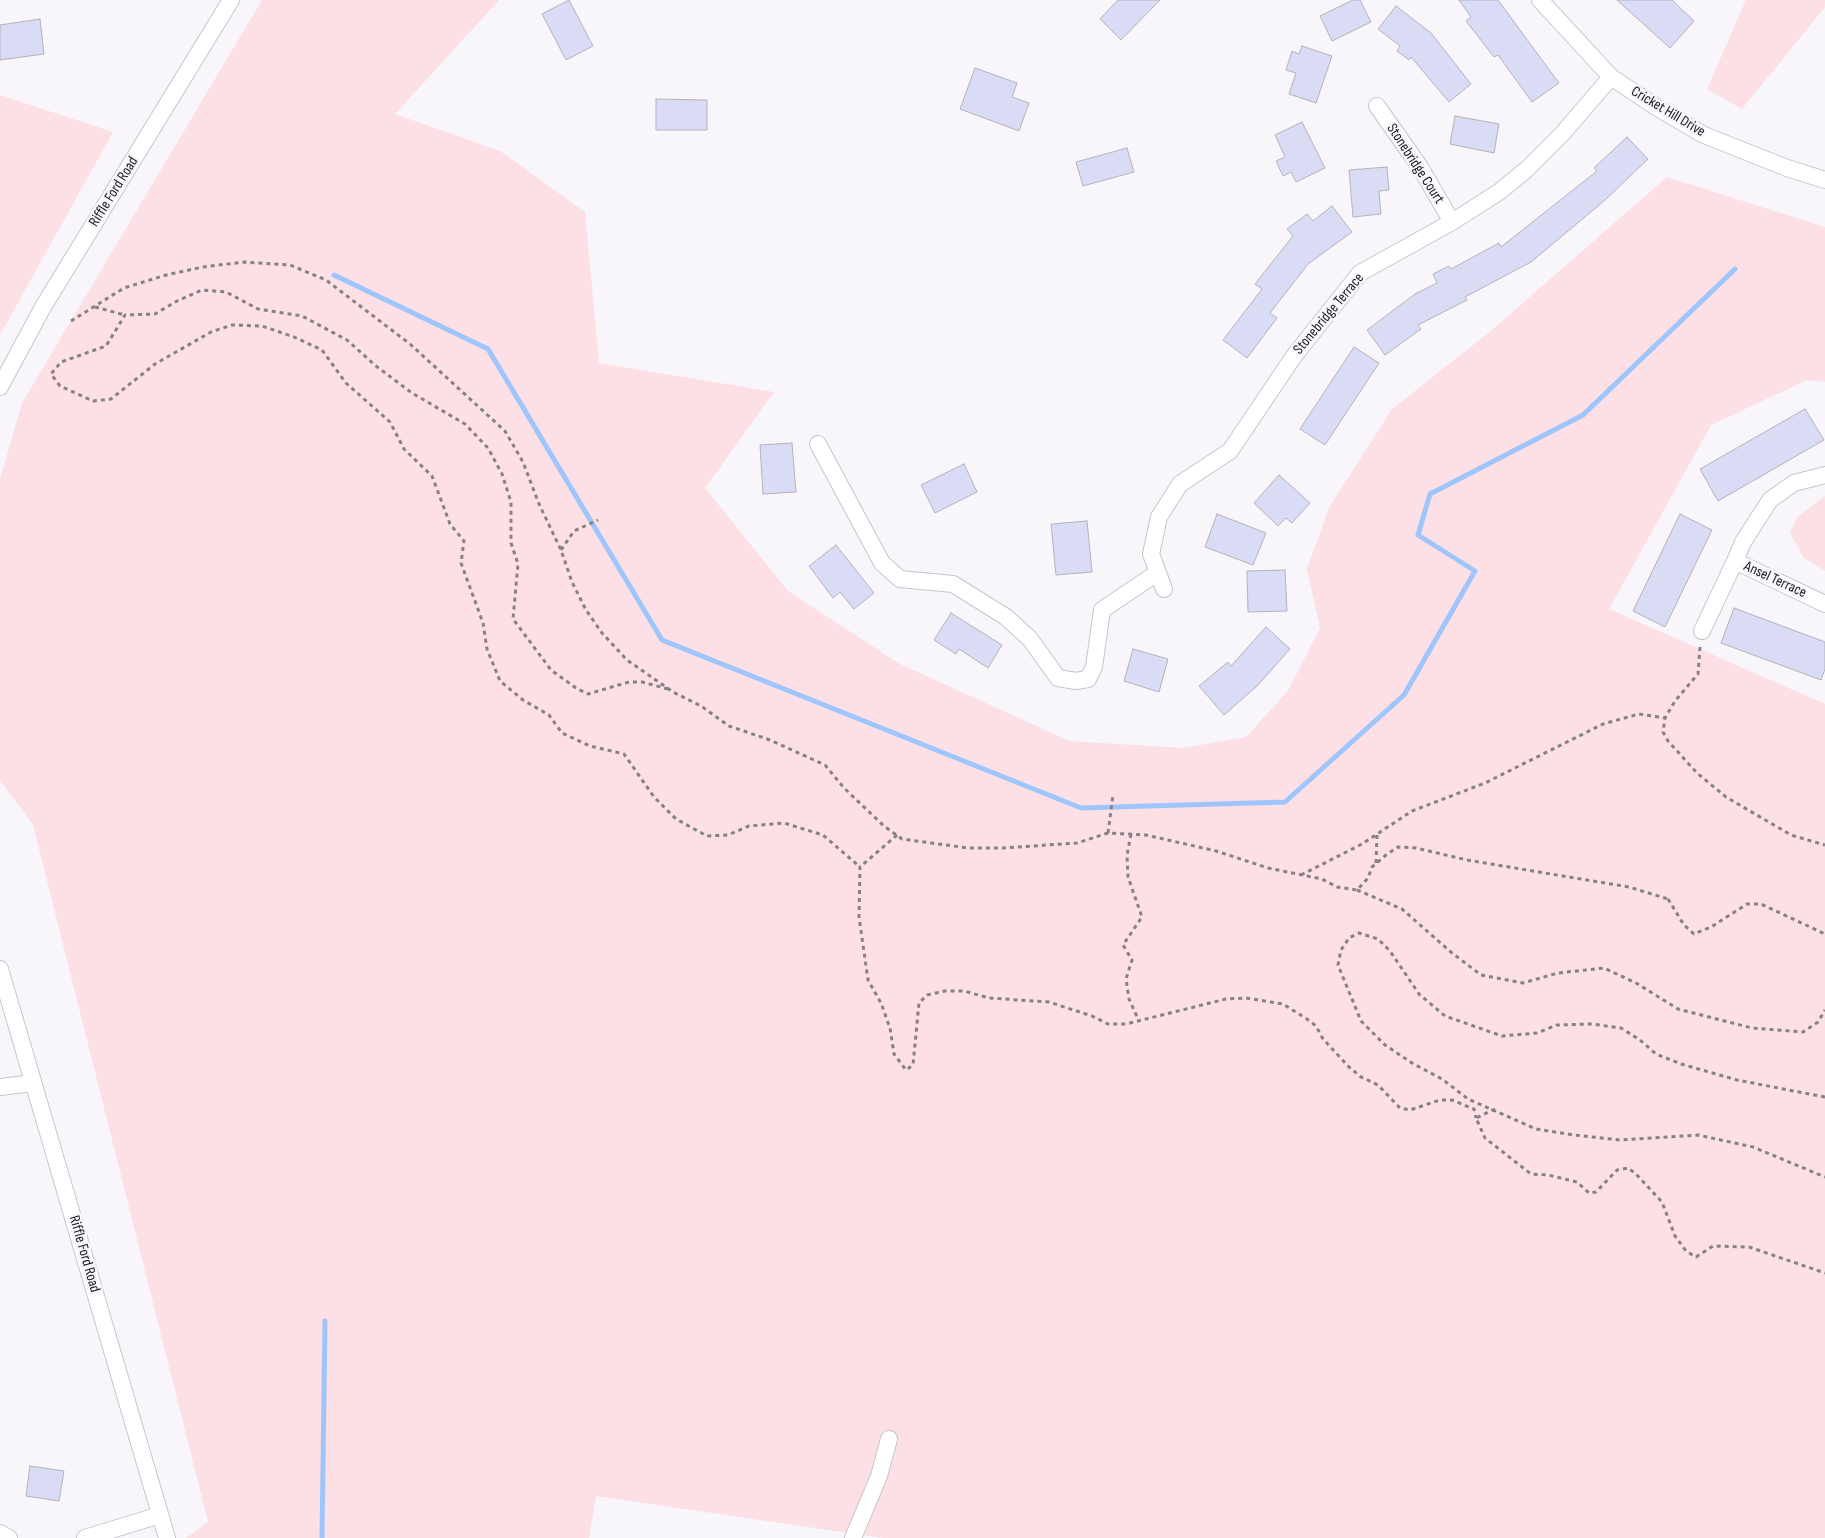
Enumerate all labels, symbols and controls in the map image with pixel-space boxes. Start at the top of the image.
street label: Cricket Hill Drive [1628,83,1708,141]
street label: Stonebridge Court [1382,120,1448,208]
street label: Riffle Ford Road [85,154,143,230]
street label: Stonebridge Terrace [1290,270,1368,358]
street label: Ansel Terrace [1741,558,1809,602]
street label: Riffle Ford Road [64,1214,104,1294]

